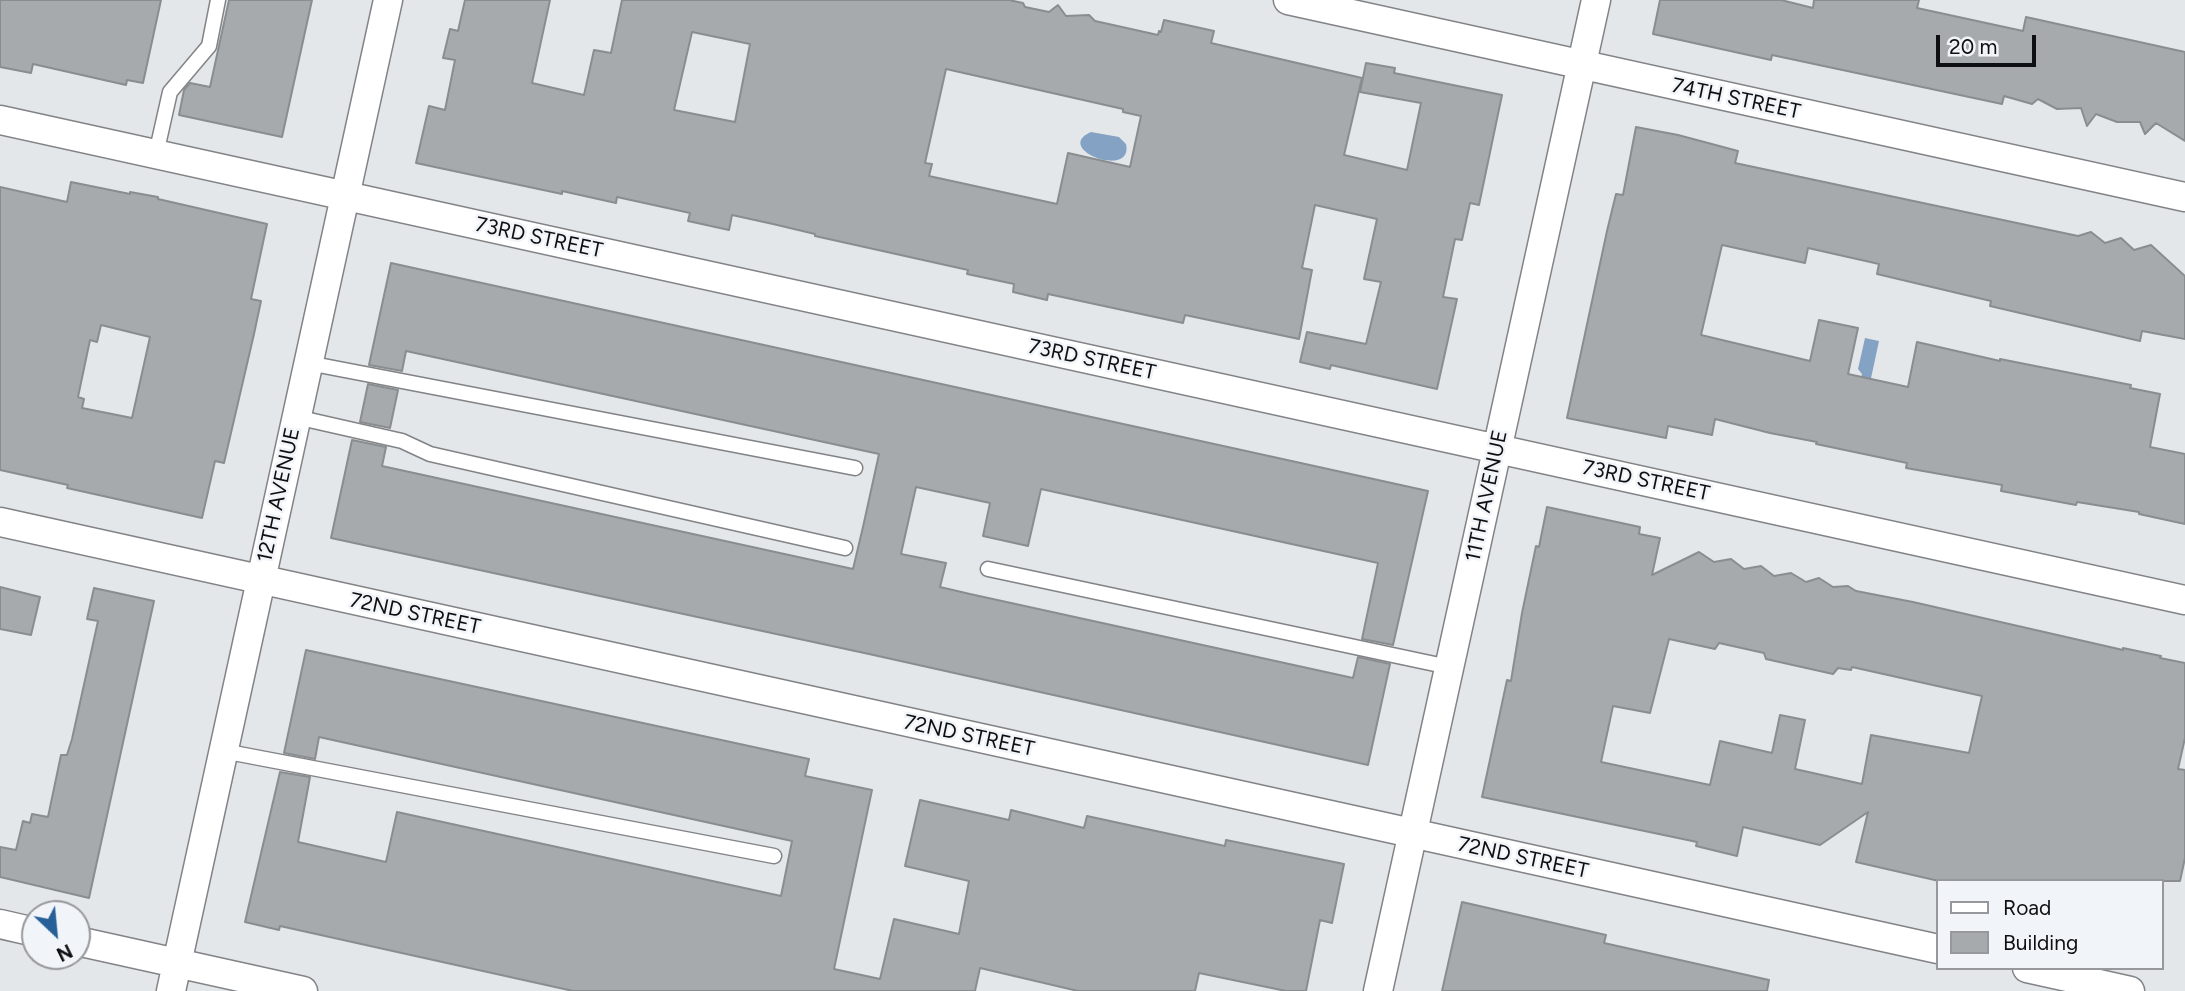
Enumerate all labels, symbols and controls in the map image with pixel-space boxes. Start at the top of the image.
scale bar [1940,21,2040,65]
text: 20 m [1949,34,1997,59]
street label: 74TH STREET [1669,73,1803,125]
street label: 73RD STREET [473,212,605,264]
street label: 73RD STREET [1026,334,1158,386]
street label: 12TH AVENUE [252,425,306,565]
street label: 11TH AVENUE [1461,428,1513,564]
street label: 73RD STREET [1580,455,1712,507]
street label: 72ND STREET [347,588,483,640]
street label: 72ND STREET [901,710,1037,762]
street label: 72ND STREET [1455,832,1591,884]
legend [1937,879,2164,970]
text: Road [2003,895,2051,920]
north arrow [21,900,91,970]
text: Building [2003,930,2078,955]
text: N [53,939,76,966]

